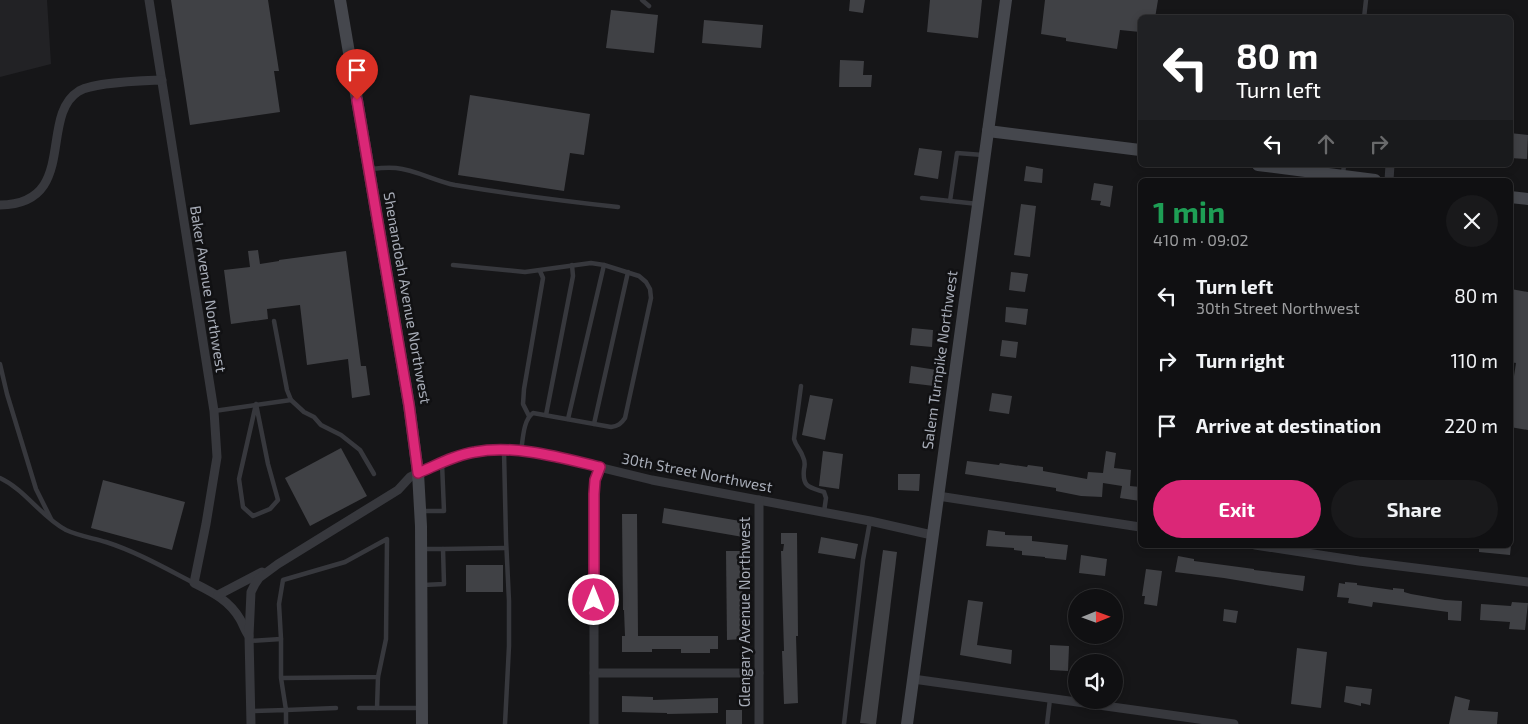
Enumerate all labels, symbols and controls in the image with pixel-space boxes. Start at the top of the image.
text: 80 m [1236,34,1318,76]
icon: left [1153,35,1218,100]
pin [336,49,378,100]
icon: arrive [343,56,371,84]
text: Turn left [1236,76,1321,102]
icon: left [1259,130,1287,158]
icon: ahead [1312,130,1340,158]
icon: right [1365,130,1393,158]
street label: Shenandoah Avenue Northwest [380,191,436,405]
text: 1 min [1153,193,1225,229]
button: close [1446,195,1498,247]
street label: Baker Avenue Northwest [187,204,231,374]
text: 410 m · 09:02 [1153,230,1249,249]
street label: Salem Turnpike Northwest [918,269,961,450]
text: Turn left [1196,275,1273,298]
icon: left [1153,282,1181,310]
text: 80 m [1454,284,1498,307]
text: 30th Street Northwest [1196,298,1360,317]
icon: right [1153,347,1181,375]
text: Turn right [1196,349,1284,372]
text: 110 m [1451,349,1498,372]
icon: arrive [1153,412,1181,440]
text: Arrive at destination [1196,414,1381,437]
text: 220 m [1444,414,1498,437]
street label: 30th Street Northwest [620,449,774,496]
button: Exit [1153,480,1321,538]
button: Share [1331,480,1498,538]
street label: Glengary Avenue Northwest [735,516,753,707]
position arrow [567,573,619,625]
north arrow [1068,589,1122,644]
map controls [1068,589,1123,709]
button: sound [1068,654,1123,709]

